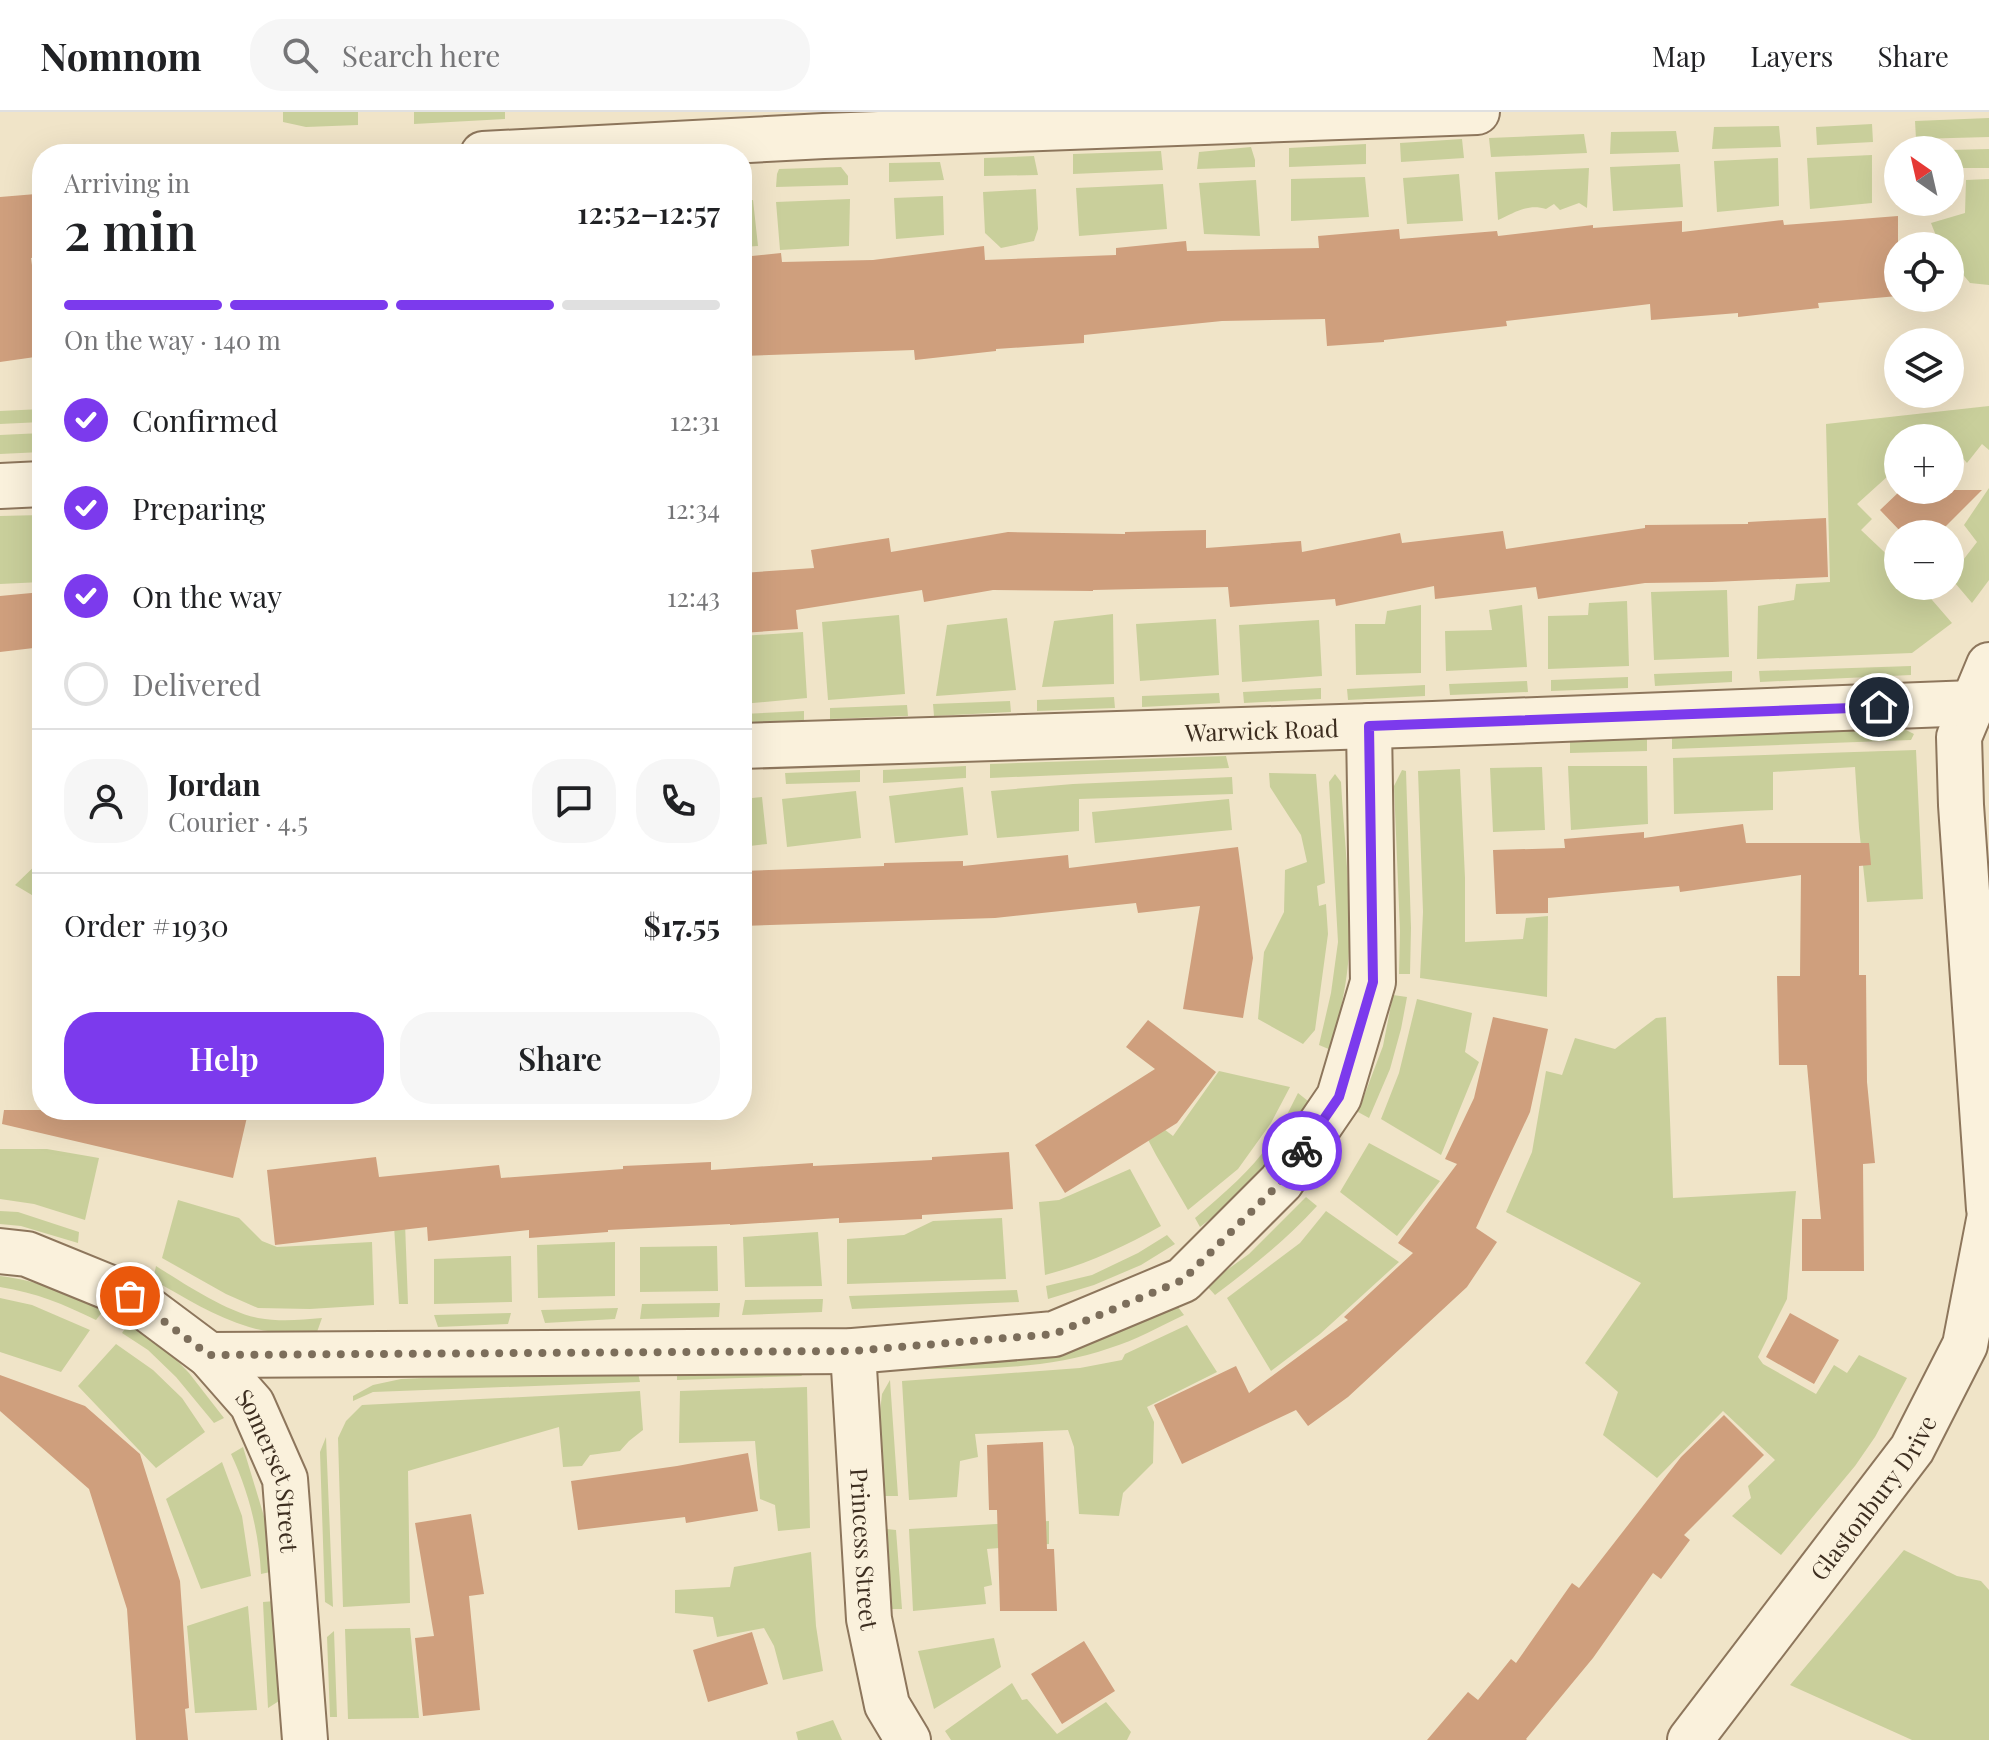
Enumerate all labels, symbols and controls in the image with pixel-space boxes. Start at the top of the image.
search box [250,19,810,91]
text: Nomnom [40,30,202,81]
icon: search [278,33,322,77]
text: Search here [342,35,500,75]
text: Map [1652,37,1706,74]
text: Layers [1750,37,1833,74]
text: Share [1877,37,1949,74]
north arrow [1884,136,1964,216]
map controls [1884,136,1964,600]
text: Arriving in [64,165,190,200]
text: 12:52–12:57 [577,192,720,232]
text: 2 min [64,195,197,264]
button: locate [1884,232,1964,312]
text: On the way · 140 m [64,322,281,357]
button: layers [1884,328,1964,408]
icon: check [64,398,108,442]
text: Confirmed [132,400,278,440]
text: 12:31 [670,403,720,438]
button: + [1884,424,1964,504]
icon: check [64,486,108,530]
text: Preparing [132,488,265,528]
text: 12:34 [666,491,720,526]
button: − [1884,520,1964,600]
icon: check [64,574,108,618]
text: On the way [132,576,282,616]
text: 12:43 [667,579,720,614]
text: Delivered [132,664,261,704]
pin [1845,673,1913,741]
icon: home [1857,685,1901,729]
street label: Warwick Road [1183,711,1339,748]
button: person [64,759,148,843]
button: chat [532,759,616,843]
button: phone [636,759,720,843]
text: Jordan [168,764,261,804]
text: Courier · 4.5 [168,804,308,839]
text: Order #1930 [64,905,229,945]
text: $17.55 [644,905,720,945]
button: Help [64,1012,384,1104]
button: Share [400,1012,720,1104]
courier [1262,1111,1342,1191]
icon: bike [1280,1129,1324,1173]
pin [96,1262,164,1330]
icon: bag [108,1274,152,1318]
street label: Somerset Street [229,1381,307,1554]
street label: Glastonbury Drive [1802,1409,1943,1586]
street label: Princess Street [844,1467,887,1633]

